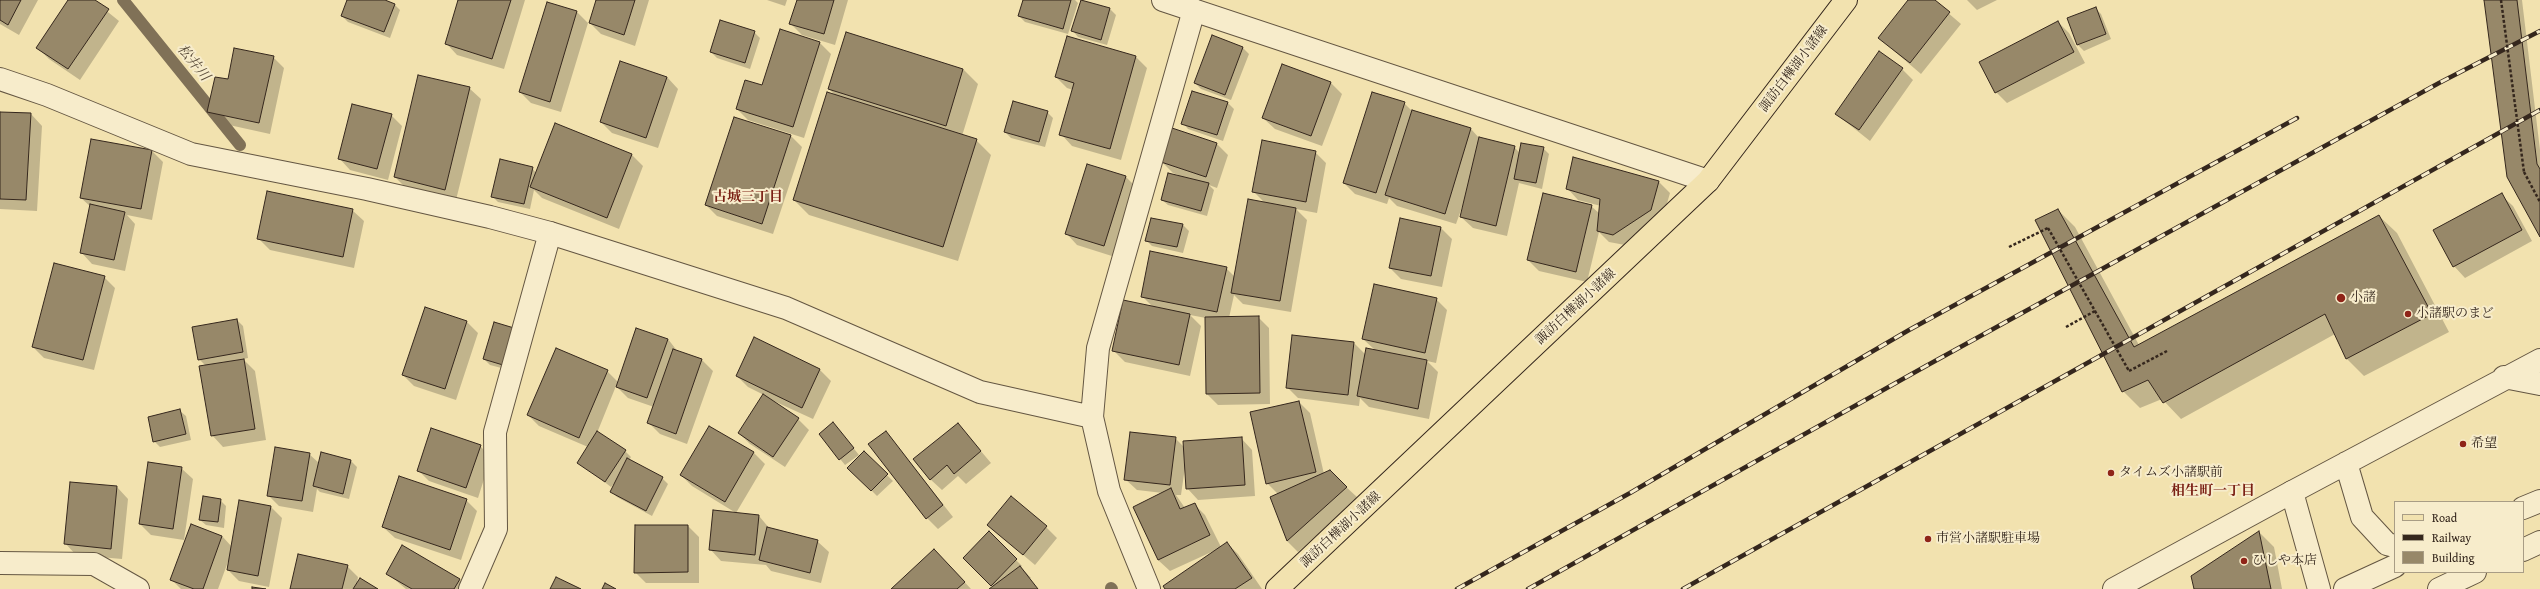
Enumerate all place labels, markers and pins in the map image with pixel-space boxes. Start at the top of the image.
place label: 小諸 [2350,290,2376,306]
marker: 小諸 [2335,292,2347,304]
place label: 小諸駅のまど [2416,306,2494,322]
marker: 小諸駅のまど [2403,309,2413,319]
place label: 希望 [2471,436,2497,452]
marker: 希望 [2458,439,2468,449]
place label: タイムズ小諸駅前 [2119,465,2223,481]
marker: タイムズ小諸駅前 [2106,468,2116,478]
place label: 市営小諸駅駐車場 [1936,531,2040,547]
marker: 市営小諸駅駐車場 [1923,534,1933,544]
place label: ひしや本店 [2252,553,2317,569]
marker: ひしや本店 [2239,556,2249,566]

